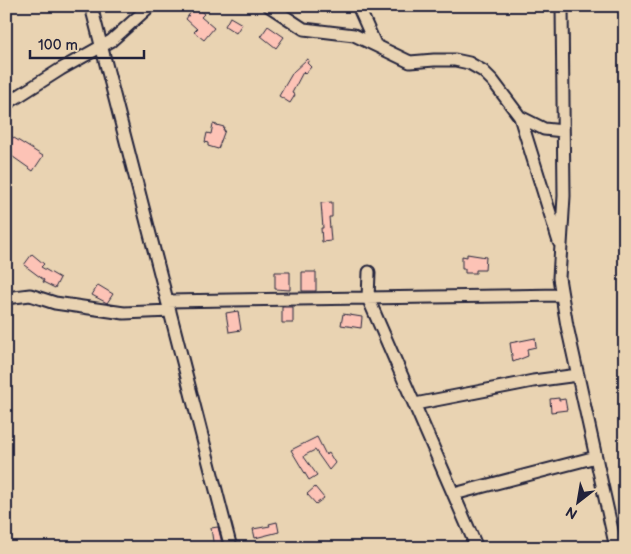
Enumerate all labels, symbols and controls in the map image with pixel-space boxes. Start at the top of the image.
scale bar [30,28,144,60]
text: 100 m [38,36,78,55]
north arrow [554,476,604,526]
text: N [563,503,580,523]

